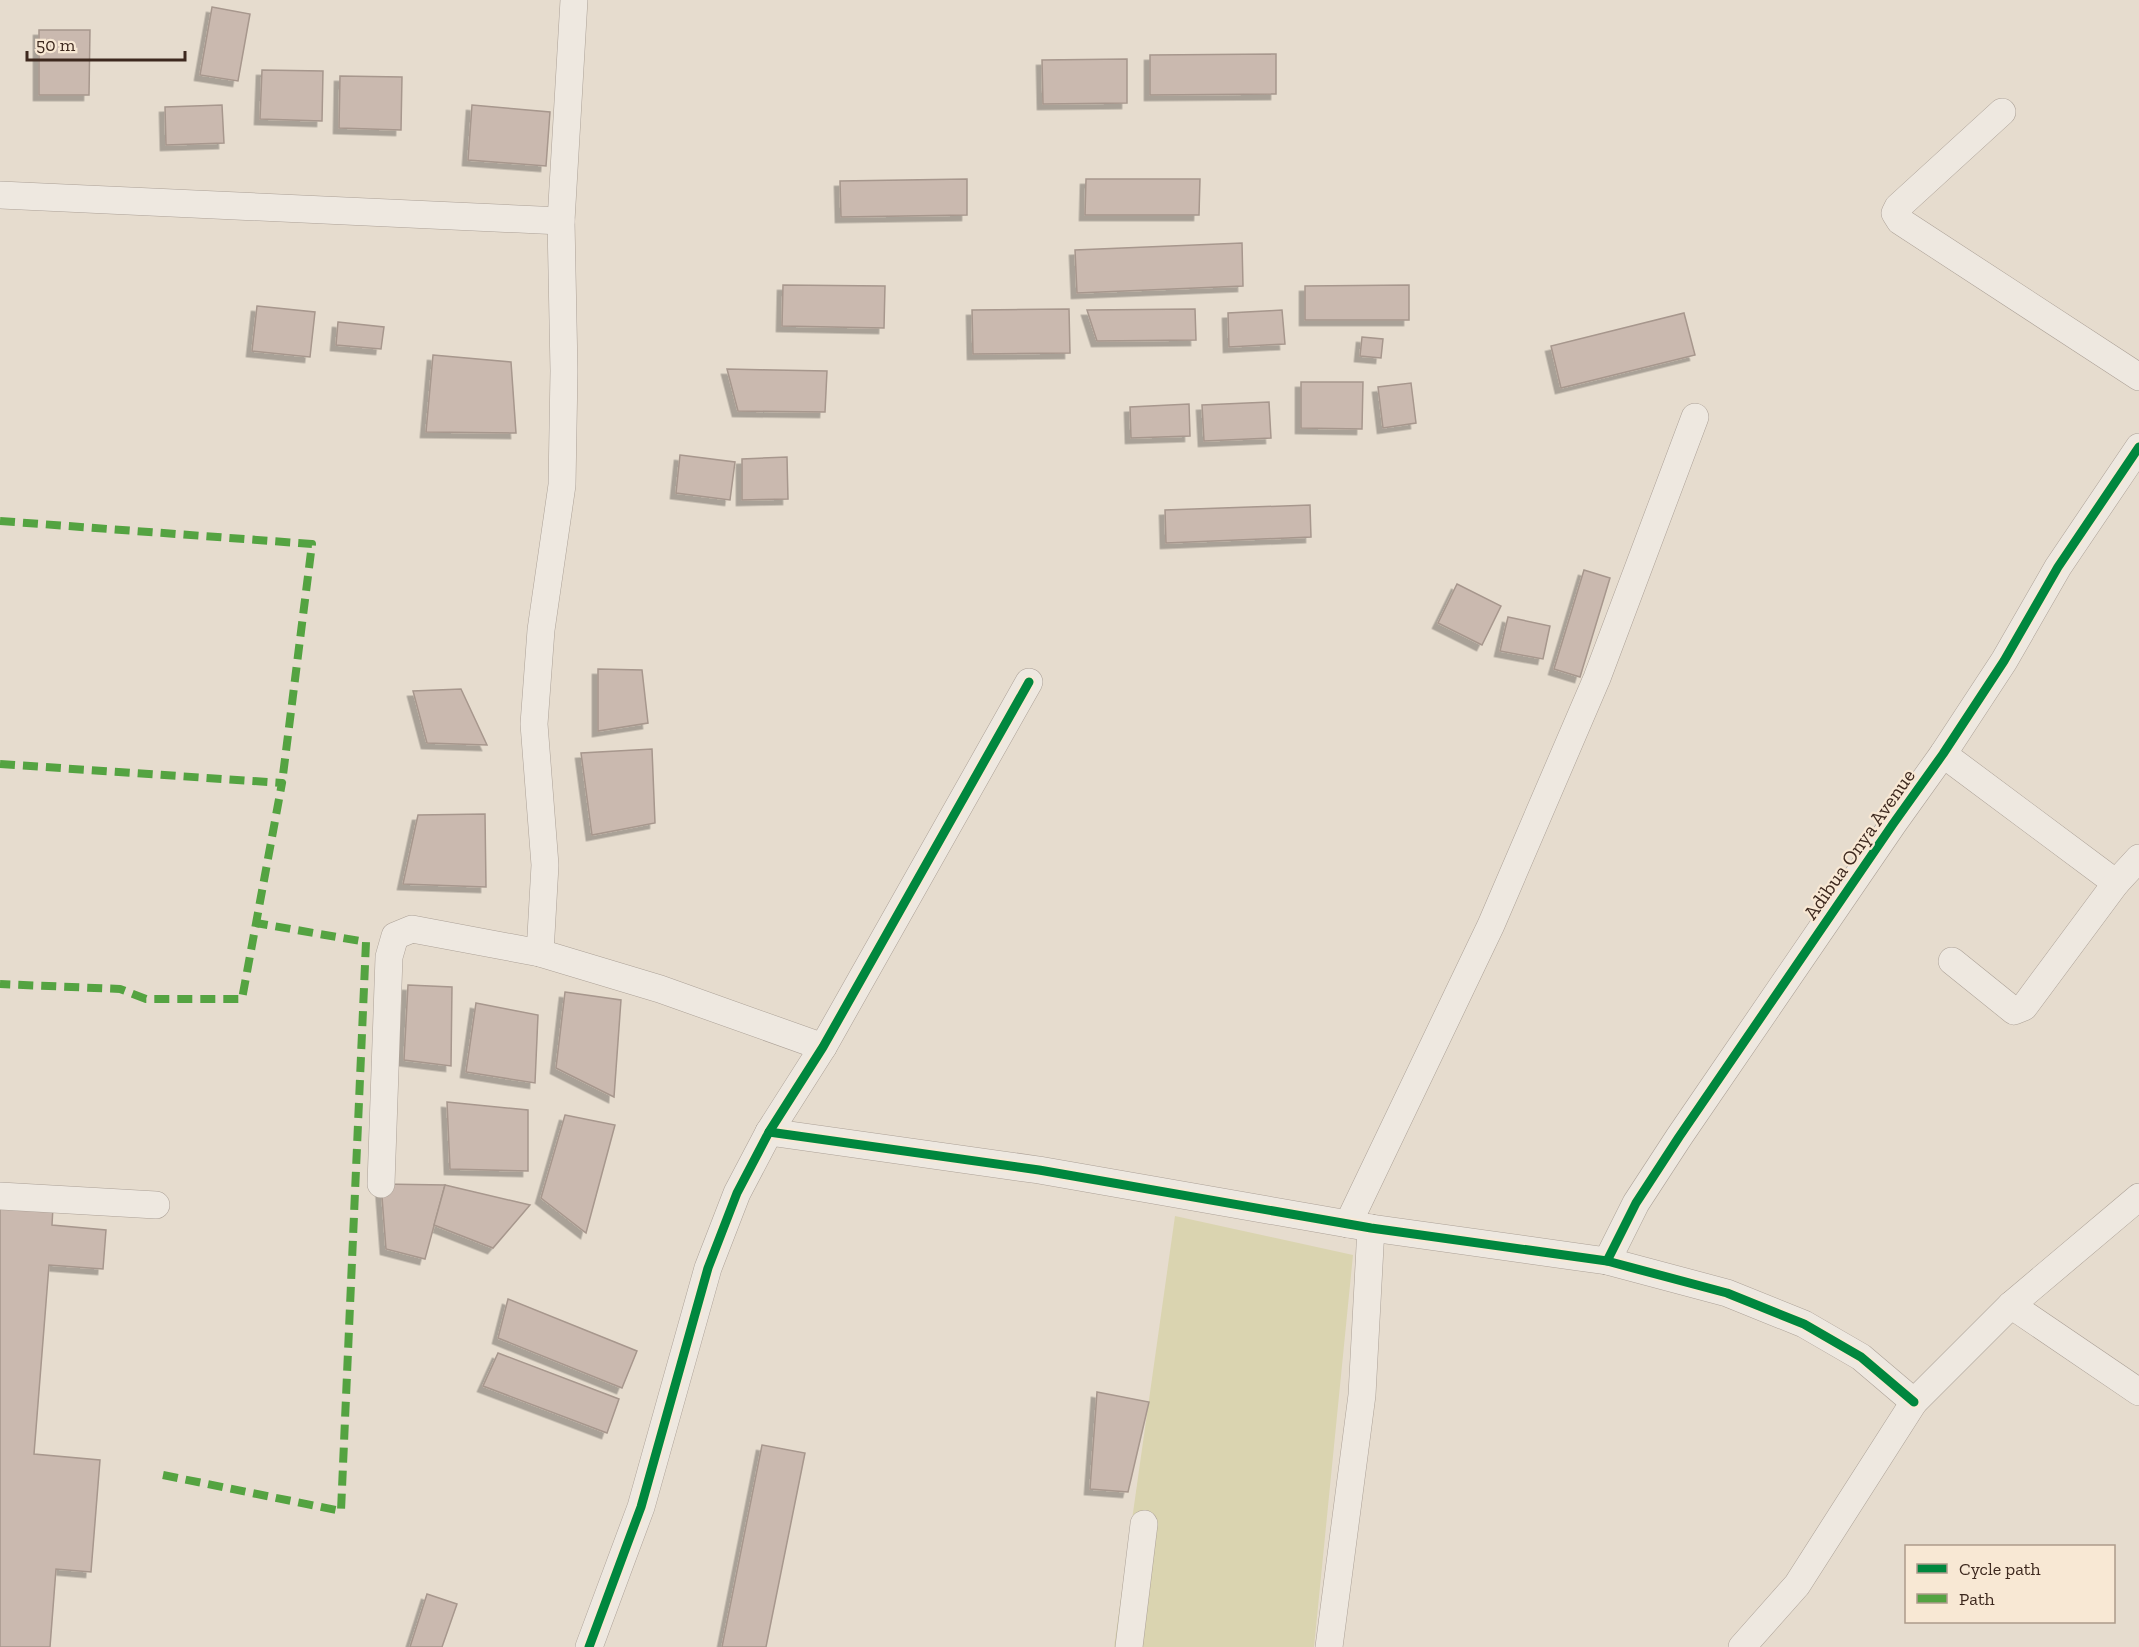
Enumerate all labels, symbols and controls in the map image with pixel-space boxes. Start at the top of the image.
scale bar [27,24,184,62]
text: 50 m [36,34,76,56]
street label: Adibua Onya Avenue [1798,764,1920,924]
legend [1905,1545,2115,1623]
text: Cycle path [1959,1558,2041,1580]
text: Path [1959,1588,1995,1610]

